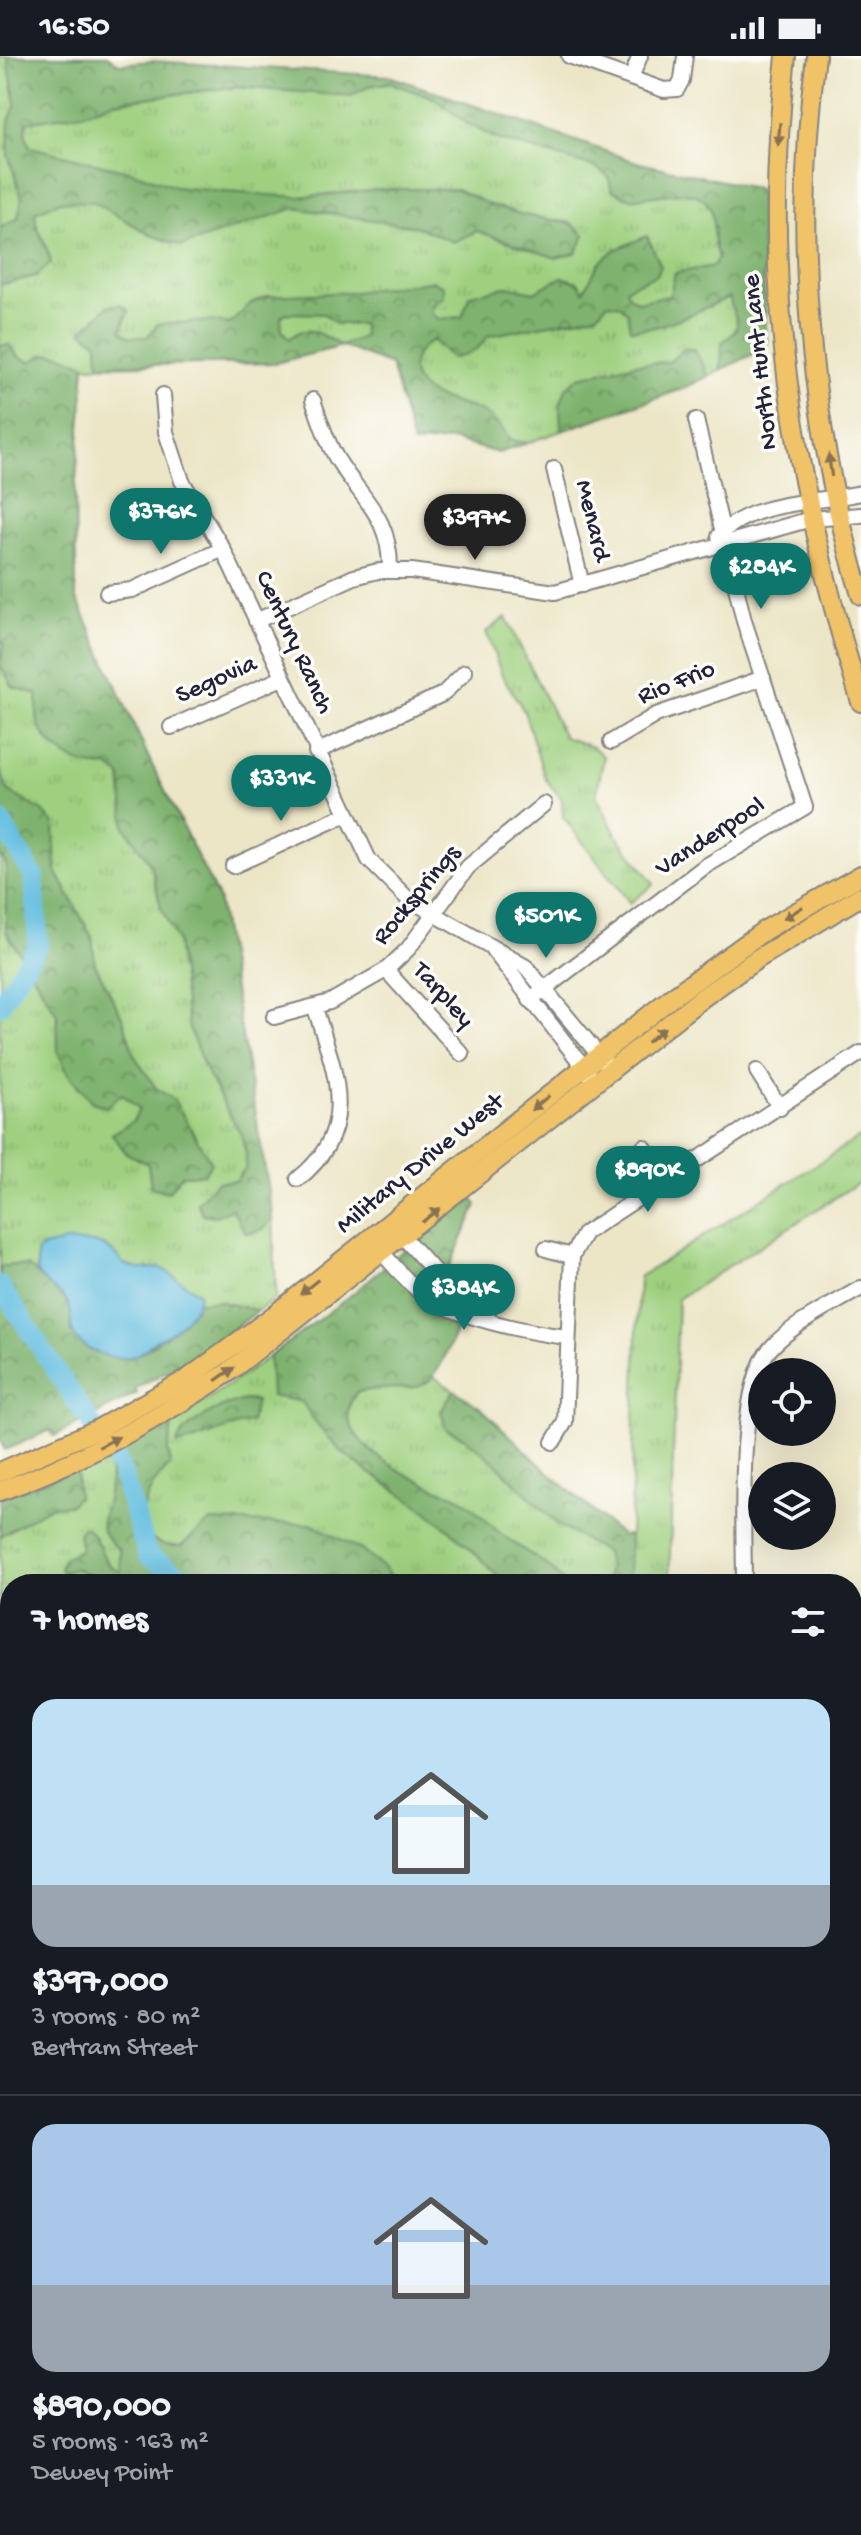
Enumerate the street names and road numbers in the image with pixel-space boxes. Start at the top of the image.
street label: North Hunt Lane [737,272,787,451]
street label: Menard [566,477,616,567]
street label: Century Ranch [246,567,340,719]
street label: Segovia [172,649,264,713]
street label: Rio Frio [634,655,720,713]
street label: Vanderpool [649,791,772,885]
street label: Rocksprings [367,838,470,952]
street label: Tarpley [403,955,480,1036]
street label: Military Drive West [331,1086,513,1242]

